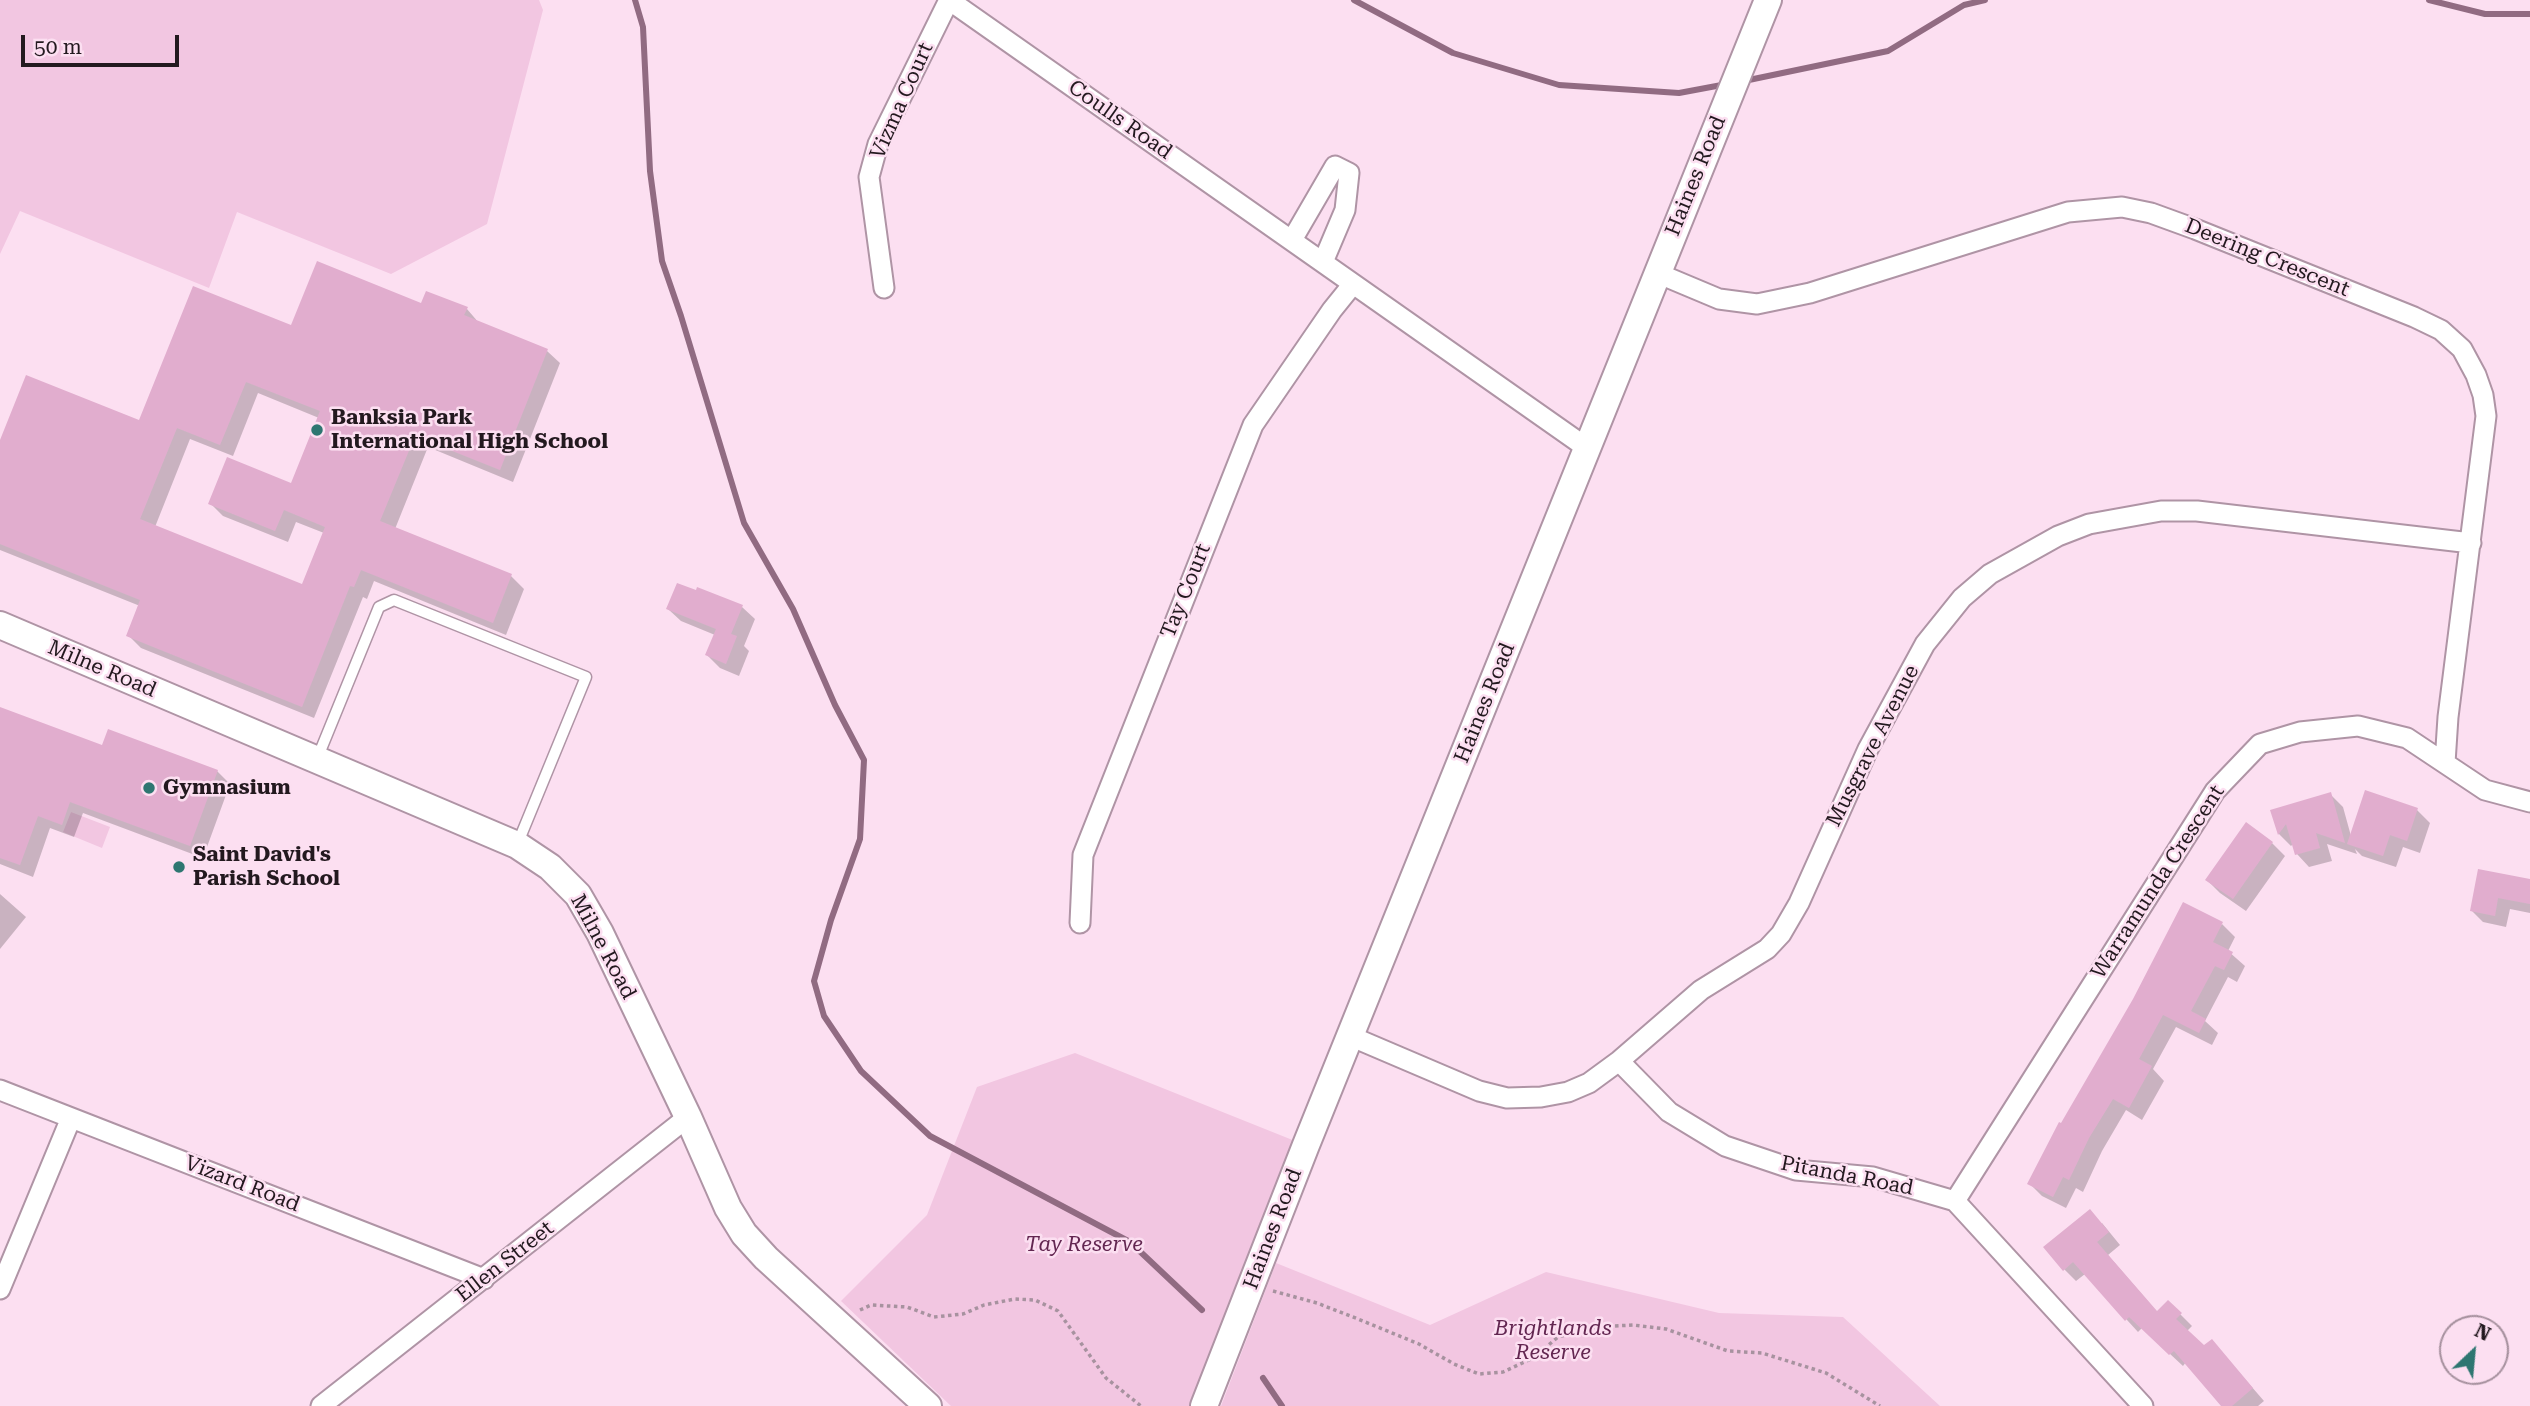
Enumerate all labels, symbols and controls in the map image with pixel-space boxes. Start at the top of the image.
scale bar [24,21,182,65]
text: 50 m [34,35,82,59]
street label: Vizma Court [865,39,939,163]
street label: Coulls Road [1063,75,1177,165]
street label: Haines Road [1660,112,1732,240]
street label: Deering Crescent [2181,213,2353,303]
place label: Banksia Park International High School [331,405,608,455]
marker: Banksia Park International High School [309,422,325,438]
street label: Tay Court [1156,540,1216,642]
street label: Milne Road [44,635,160,703]
street label: Haines Road [1449,639,1521,767]
street label: Musgrave Avenue [1821,661,1925,831]
place label: Gymnasium [163,775,291,801]
marker: Gymnasium [141,780,157,796]
street label: Warramunda Crescent [2086,781,2230,983]
place label: Saint David's Parish School [193,842,340,892]
marker: Saint David's Parish School [171,859,187,875]
street label: Milne Road [565,890,641,1004]
street label: Vizard Road [181,1150,303,1218]
street label: Pitanda Road [1778,1151,1916,1201]
street label: Haines Road [1238,1165,1308,1293]
street label: Ellen Street [451,1216,559,1308]
park label: Tay Reserve [1025,1232,1143,1258]
north arrow [2439,1315,2509,1385]
park label: Brightlands Reserve [1494,1316,1612,1366]
text: N [2471,1319,2494,1346]

